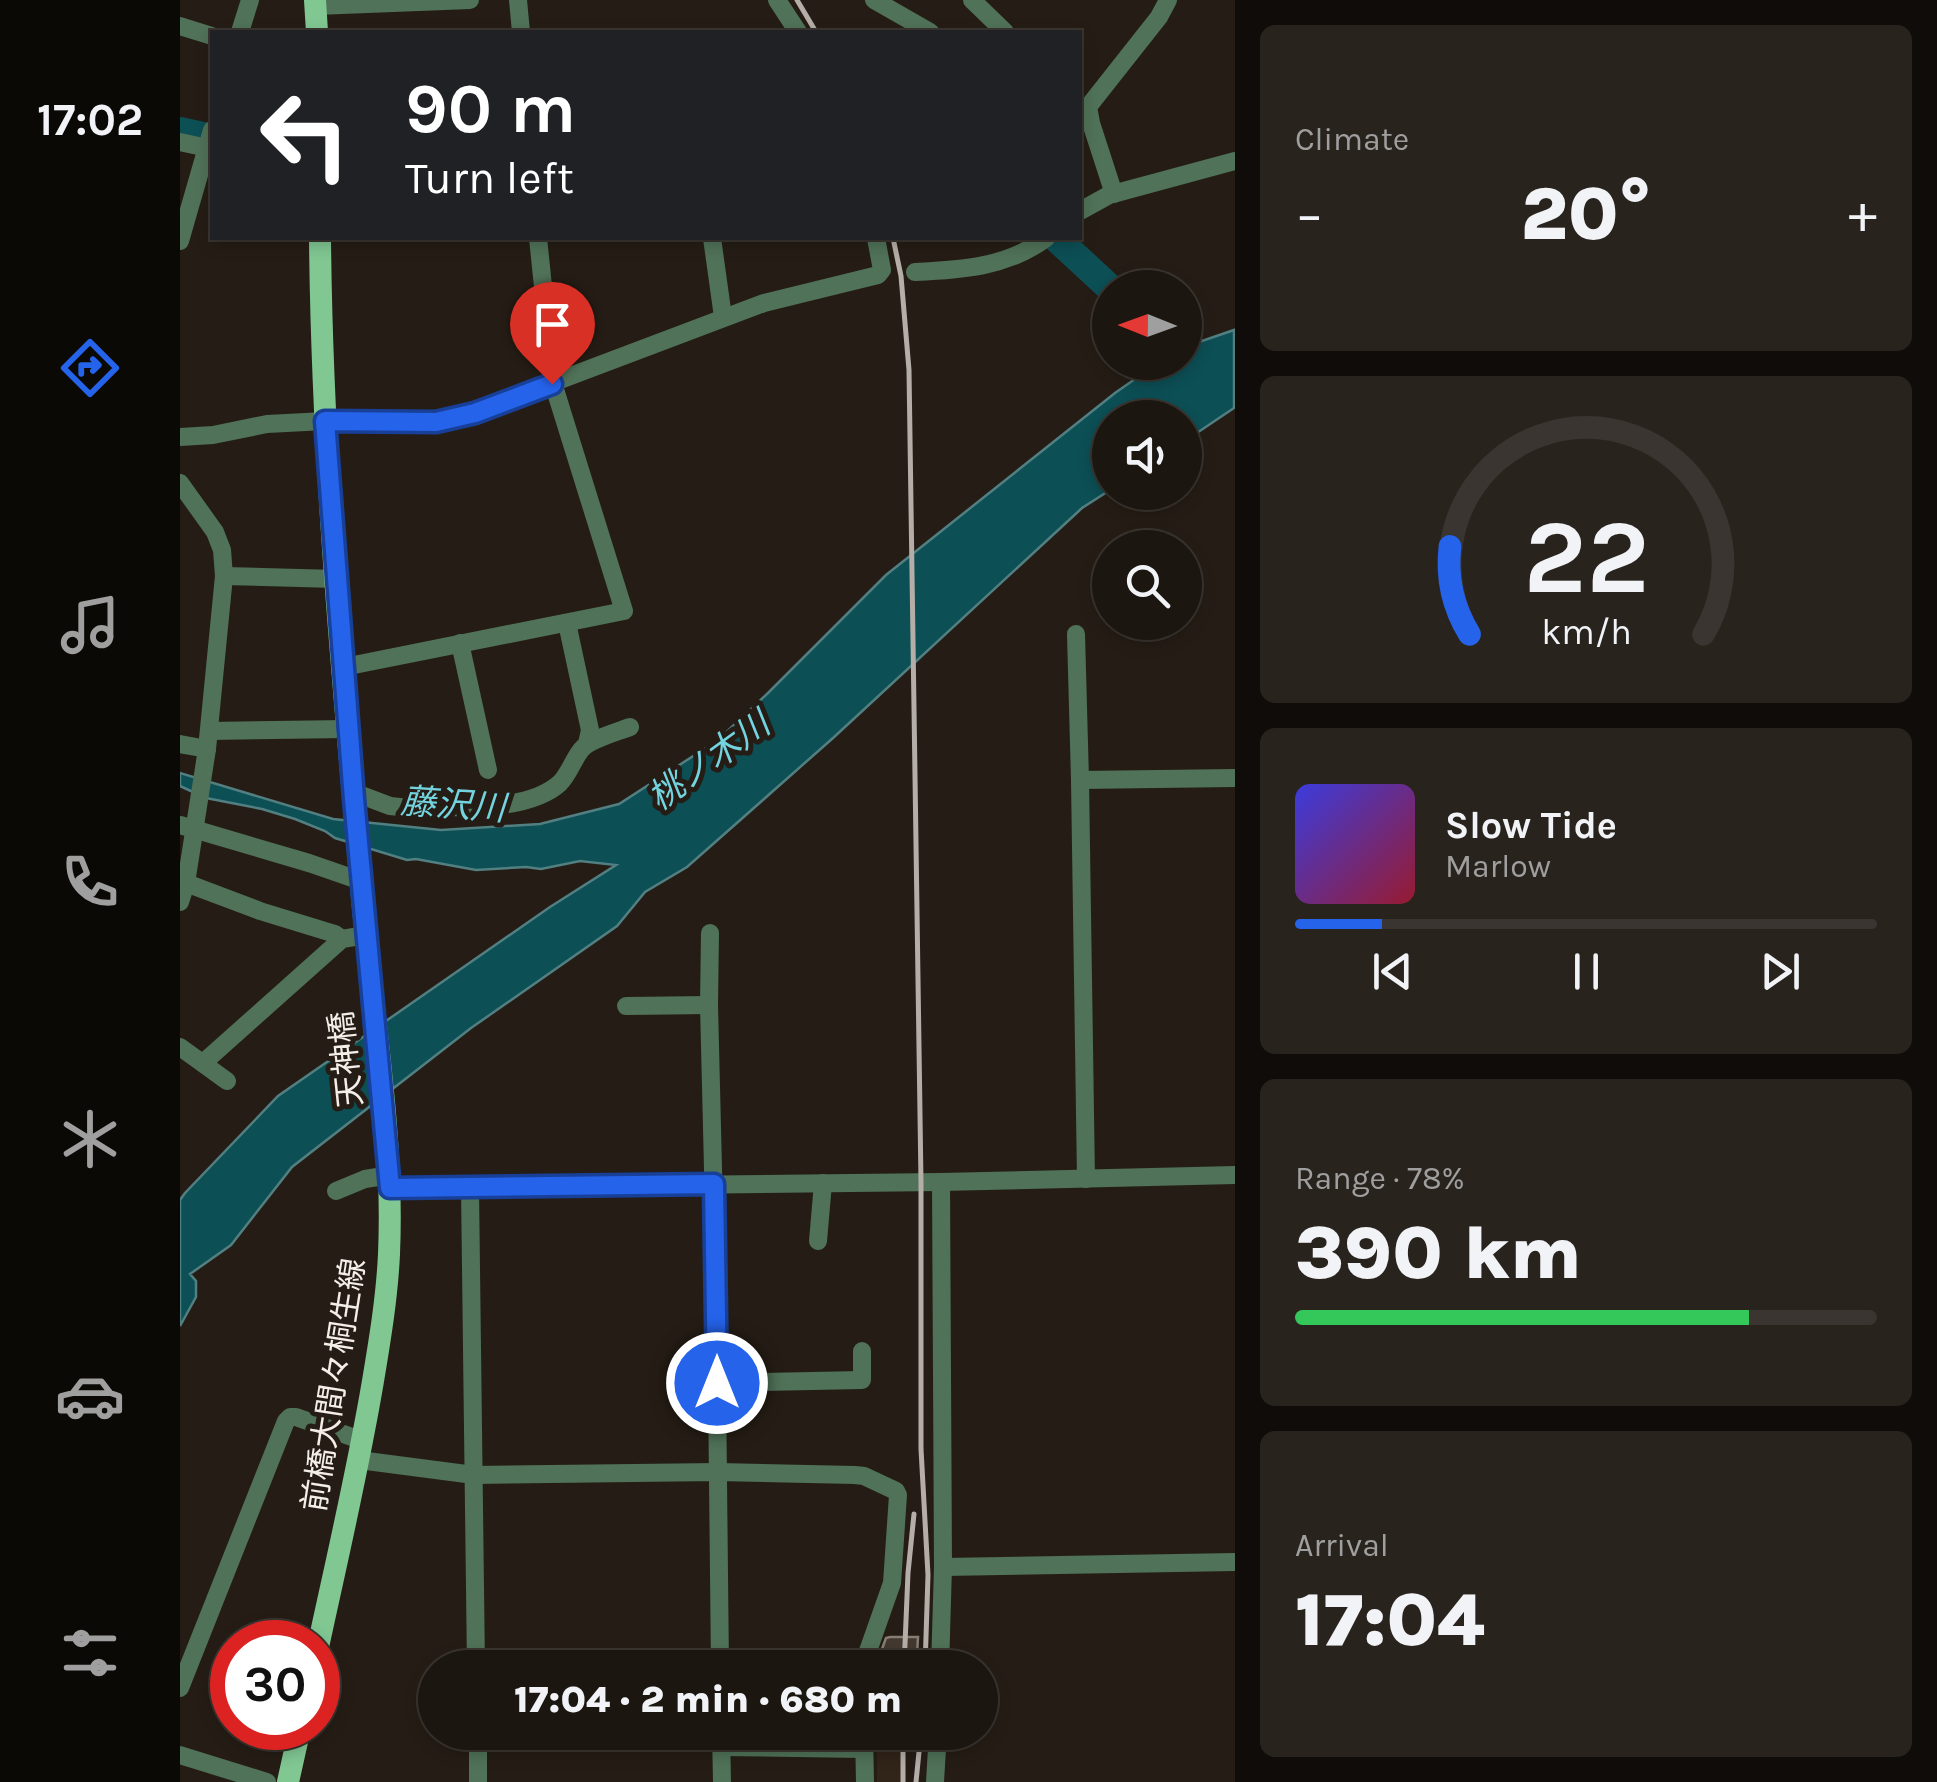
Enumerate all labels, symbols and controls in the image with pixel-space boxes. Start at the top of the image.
text: 90 m [405,68,576,150]
icon: left [240,70,370,200]
text: 17:02 [37,94,143,146]
text: Climate [1295,121,1409,158]
text: Turn left [405,152,574,204]
text: 20° [1521,170,1651,258]
text: − [1295,182,1324,246]
text: + [1848,182,1877,246]
north arrow [1092,270,1202,380]
map controls [1092,270,1202,640]
pin [510,282,595,385]
icon: arrive [525,297,580,352]
icon: directions [55,333,125,403]
button: sound [1092,400,1202,510]
text: 22 [1523,497,1649,618]
button: search [1092,530,1202,640]
icon: music [55,590,125,660]
text: km/h [1541,611,1631,653]
water label: 桃ノ木川 [640,701,781,819]
water label: 藤沢川 [399,781,511,829]
text: Slow Tide [1445,803,1617,848]
icon: phone [55,847,125,917]
text: Marlow [1445,848,1551,885]
icon: previous [1365,944,1420,999]
icon: pause [1559,944,1614,999]
icon: next [1753,944,1808,999]
street label: 天神橋 [323,1009,369,1109]
icon: climate [55,1104,125,1174]
text: Range · 78% [1295,1160,1465,1197]
text: 390 km [1295,1209,1582,1297]
street label: 前橋大間々桐生線 [296,1256,372,1514]
position arrow [665,1331,769,1435]
icon: car [55,1361,125,1431]
text: Arrival [1295,1527,1389,1564]
text: 17:04 [1295,1576,1485,1664]
icon: filters [55,1618,125,1688]
speed limit sign: 30 [210,1620,340,1750]
text: 17:04 · 2 min · 680 m [514,1677,902,1722]

